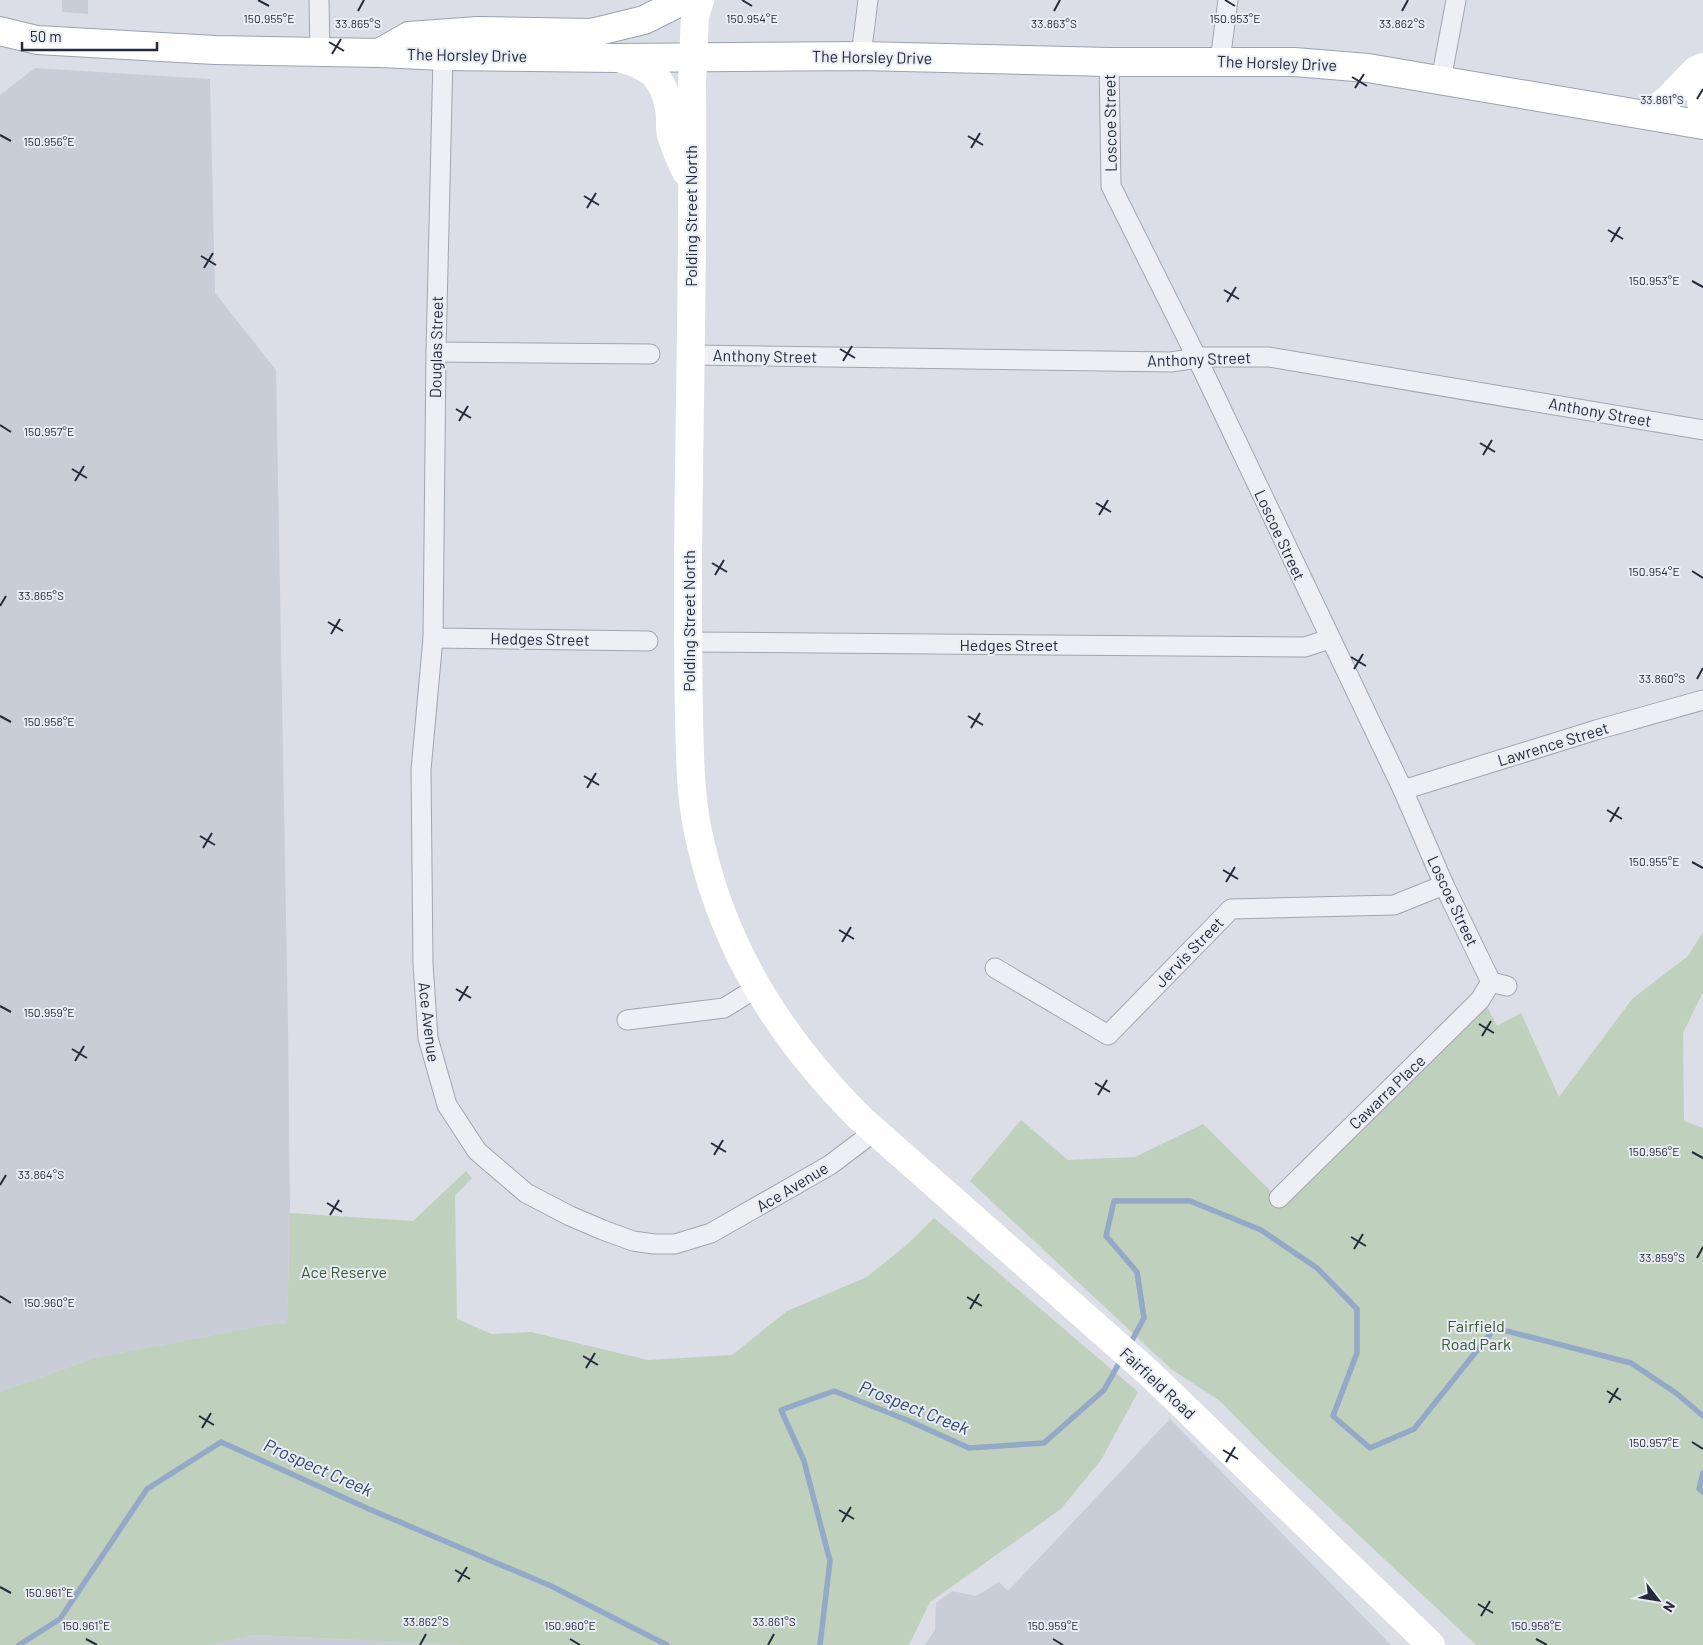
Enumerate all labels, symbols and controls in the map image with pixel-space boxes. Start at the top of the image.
text: 150.955°E [244,11,294,25]
text: 150.954°E [726,11,778,25]
text: 150.953°E [1210,11,1260,25]
text: 33.865°S [335,16,381,30]
text: 33.863°S [1031,16,1077,30]
text: 33.862°S [1379,16,1425,30]
scale bar [22,20,158,52]
text: 50 m [30,27,62,45]
street label: The Horsley Drive [407,44,527,65]
street label: The Horsley Drive [812,46,932,67]
street label: The Horsley Drive [1217,51,1337,74]
street label: Loscoe Street [1099,74,1120,172]
text: 33.861°S [1640,92,1684,106]
text: 150.956°E [24,134,74,148]
street label: Polding Street North [681,145,700,287]
text: 150.953°E [1629,273,1679,287]
street label: Douglas Street [425,296,446,398]
street label: Anthony Street [713,345,817,366]
street label: Anthony Street [1147,347,1251,370]
street label: Anthony Street [1547,393,1653,430]
text: 150.957°E [24,424,74,438]
street label: Loscoe Street [1251,486,1310,583]
street label: Polding Street North [679,550,698,692]
text: 150.954°E [1628,564,1680,578]
text: 33.865°S [18,588,64,602]
street label: Hedges Street [490,628,590,649]
street label: Hedges Street [959,635,1059,654]
text: 33.860°S [1639,671,1685,685]
text: 150.958°E [24,714,75,728]
street label: Lawrence Street [1495,718,1611,769]
street label: Loscoe Street [1424,852,1483,949]
text: 150.955°E [1629,854,1679,868]
street label: Jervis Street [1150,913,1227,991]
street label: Ace Avenue [415,981,444,1063]
text: 150.959°E [24,1005,75,1019]
street label: Cawarra Place [1345,1051,1429,1133]
text: 150.956°E [1629,1144,1679,1158]
street label: Ace Avenue [752,1158,831,1215]
text: 33.864°S [18,1167,64,1181]
text: 33.859°S [1639,1250,1685,1264]
park label: Ace Reserve [301,1262,387,1281]
text: 150.960°E [23,1295,75,1309]
park label: Fairfield Road Park [1441,1316,1511,1353]
street label: Fairfield Road [1117,1343,1200,1422]
water label: Prospect Creek [856,1375,973,1439]
water label: Prospect Creek [261,1433,376,1501]
text: 150.957°E [1629,1435,1679,1449]
north arrow [1633,1575,1683,1625]
text: 150.961°E [25,1585,73,1599]
text: N [1660,1599,1679,1615]
text: 33.862°S [403,1614,449,1628]
text: 33.861°S [752,1614,796,1628]
text: 150.961°E [62,1618,110,1632]
text: 150.960°E [544,1618,596,1632]
text: 150.959°E [1028,1618,1079,1632]
text: 150.958°E [1511,1618,1562,1632]

